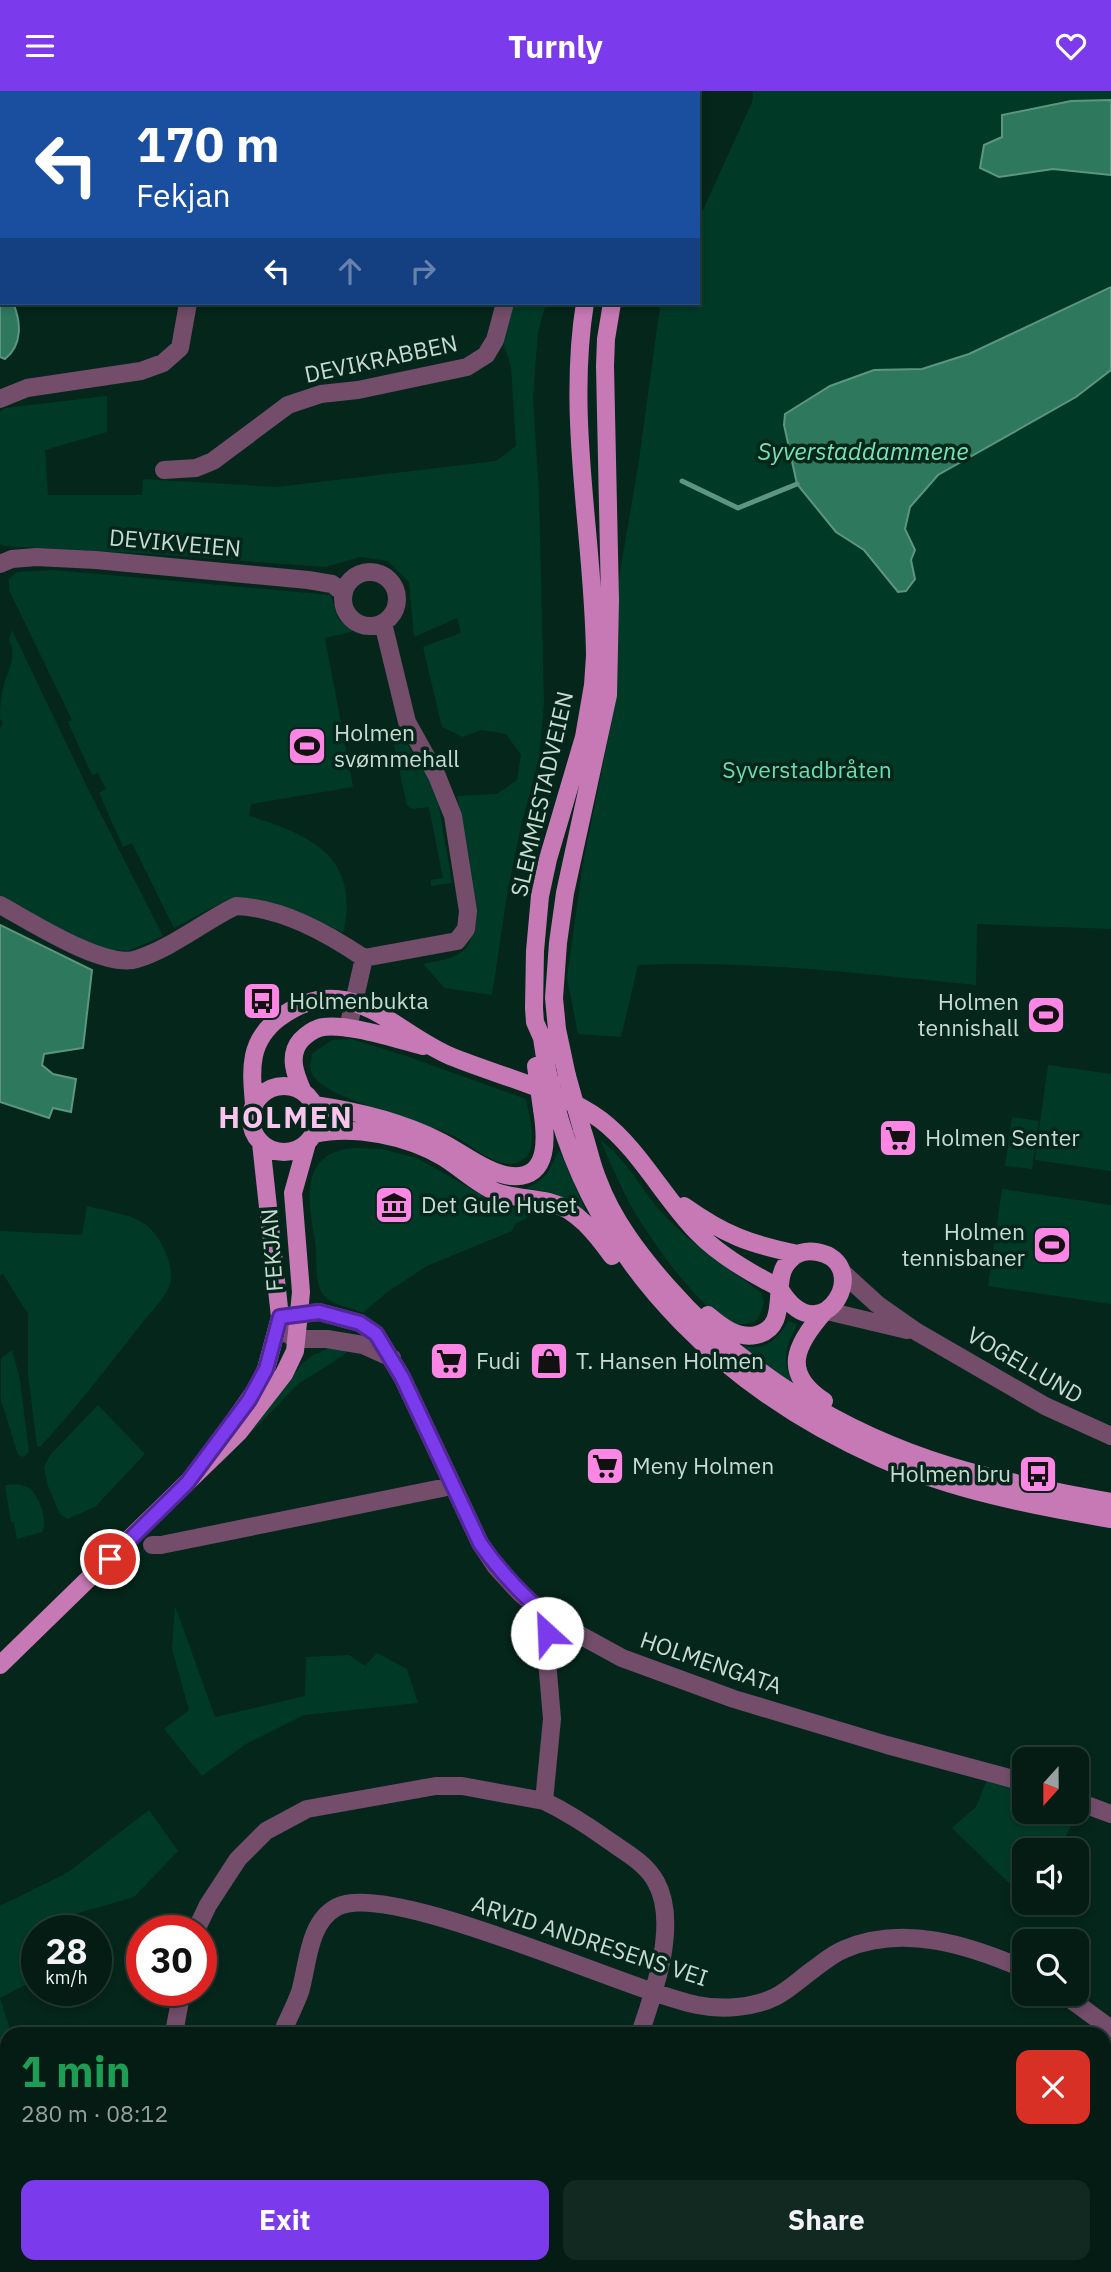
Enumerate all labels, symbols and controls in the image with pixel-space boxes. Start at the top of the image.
text: Turnly [508,25,603,67]
icon: menu [21,27,59,65]
icon: heart [1052,27,1090,65]
text: 170 m [136,112,280,175]
icon: left [21,119,112,210]
text: Fekjan [136,174,231,216]
icon: left [258,252,296,290]
icon: ahead [331,252,369,290]
icon: right [404,252,442,290]
street label: DEVIKRABBEN [302,327,460,389]
water label: Syverstaddammene [757,435,969,467]
street label: DEVIKVEIEN [108,521,242,563]
street label: SLEMMESTADVEIEN [503,688,579,899]
place label: Holmen svømmehall [334,717,460,773]
sports icon: Holmen svømmehall [286,725,328,767]
park label: Syverstadbråten [722,754,892,784]
bus stop icon: Holmenbukta [241,980,283,1022]
place label: Holmenbukta [289,985,429,1015]
place label: Holmen tennishall [918,986,1019,1042]
sports icon: Holmen tennishall [1025,994,1067,1036]
district label: HOLMEN [218,1097,354,1136]
supermarket icon: Holmen Senter [877,1117,919,1159]
place label: Holmen Senter [925,1122,1080,1152]
museum icon: Det Gule Huset [373,1184,415,1226]
place label: Det Gule Huset [421,1189,577,1219]
street label: FEKJAN [253,1208,289,1293]
place label: Holmen tennisbaner [902,1216,1026,1272]
sports icon: Holmen tennisbaner [1031,1224,1073,1266]
street label: VOGELLUND [962,1319,1089,1409]
supermarket icon: Fudi [428,1340,470,1382]
shop icon: T. Hansen Holmen [528,1340,570,1382]
place label: Fudi [476,1345,520,1375]
place label: T. Hansen Holmen [576,1345,764,1375]
supermarket icon: Meny Holmen [584,1445,626,1487]
place label: Meny Holmen [632,1450,774,1480]
bus stop icon: Holmen bru [1017,1453,1059,1495]
place label: Holmen bru [890,1458,1011,1488]
pin [80,1529,140,1589]
icon: arrive [91,1540,129,1578]
position arrow [510,1596,584,1670]
street label: HOLMENGATA [636,1624,786,1700]
north arrow [1012,1747,1088,1823]
map controls [1012,1747,1089,2006]
button: sound [1012,1838,1089,1915]
street label: ARVID ANDRESENS VEI [469,1888,712,1992]
speed limit sign: 30 [126,1915,217,2006]
text: 28 [45,1928,88,1974]
button: search [1012,1929,1089,2006]
text: km/h [45,1966,88,1989]
text: 1 min [21,2044,131,2099]
button: close [1016,2050,1090,2124]
text: 280 m · 08:12 [21,2098,168,2128]
button: Exit [21,2180,549,2260]
button: Share [563,2180,1090,2260]

